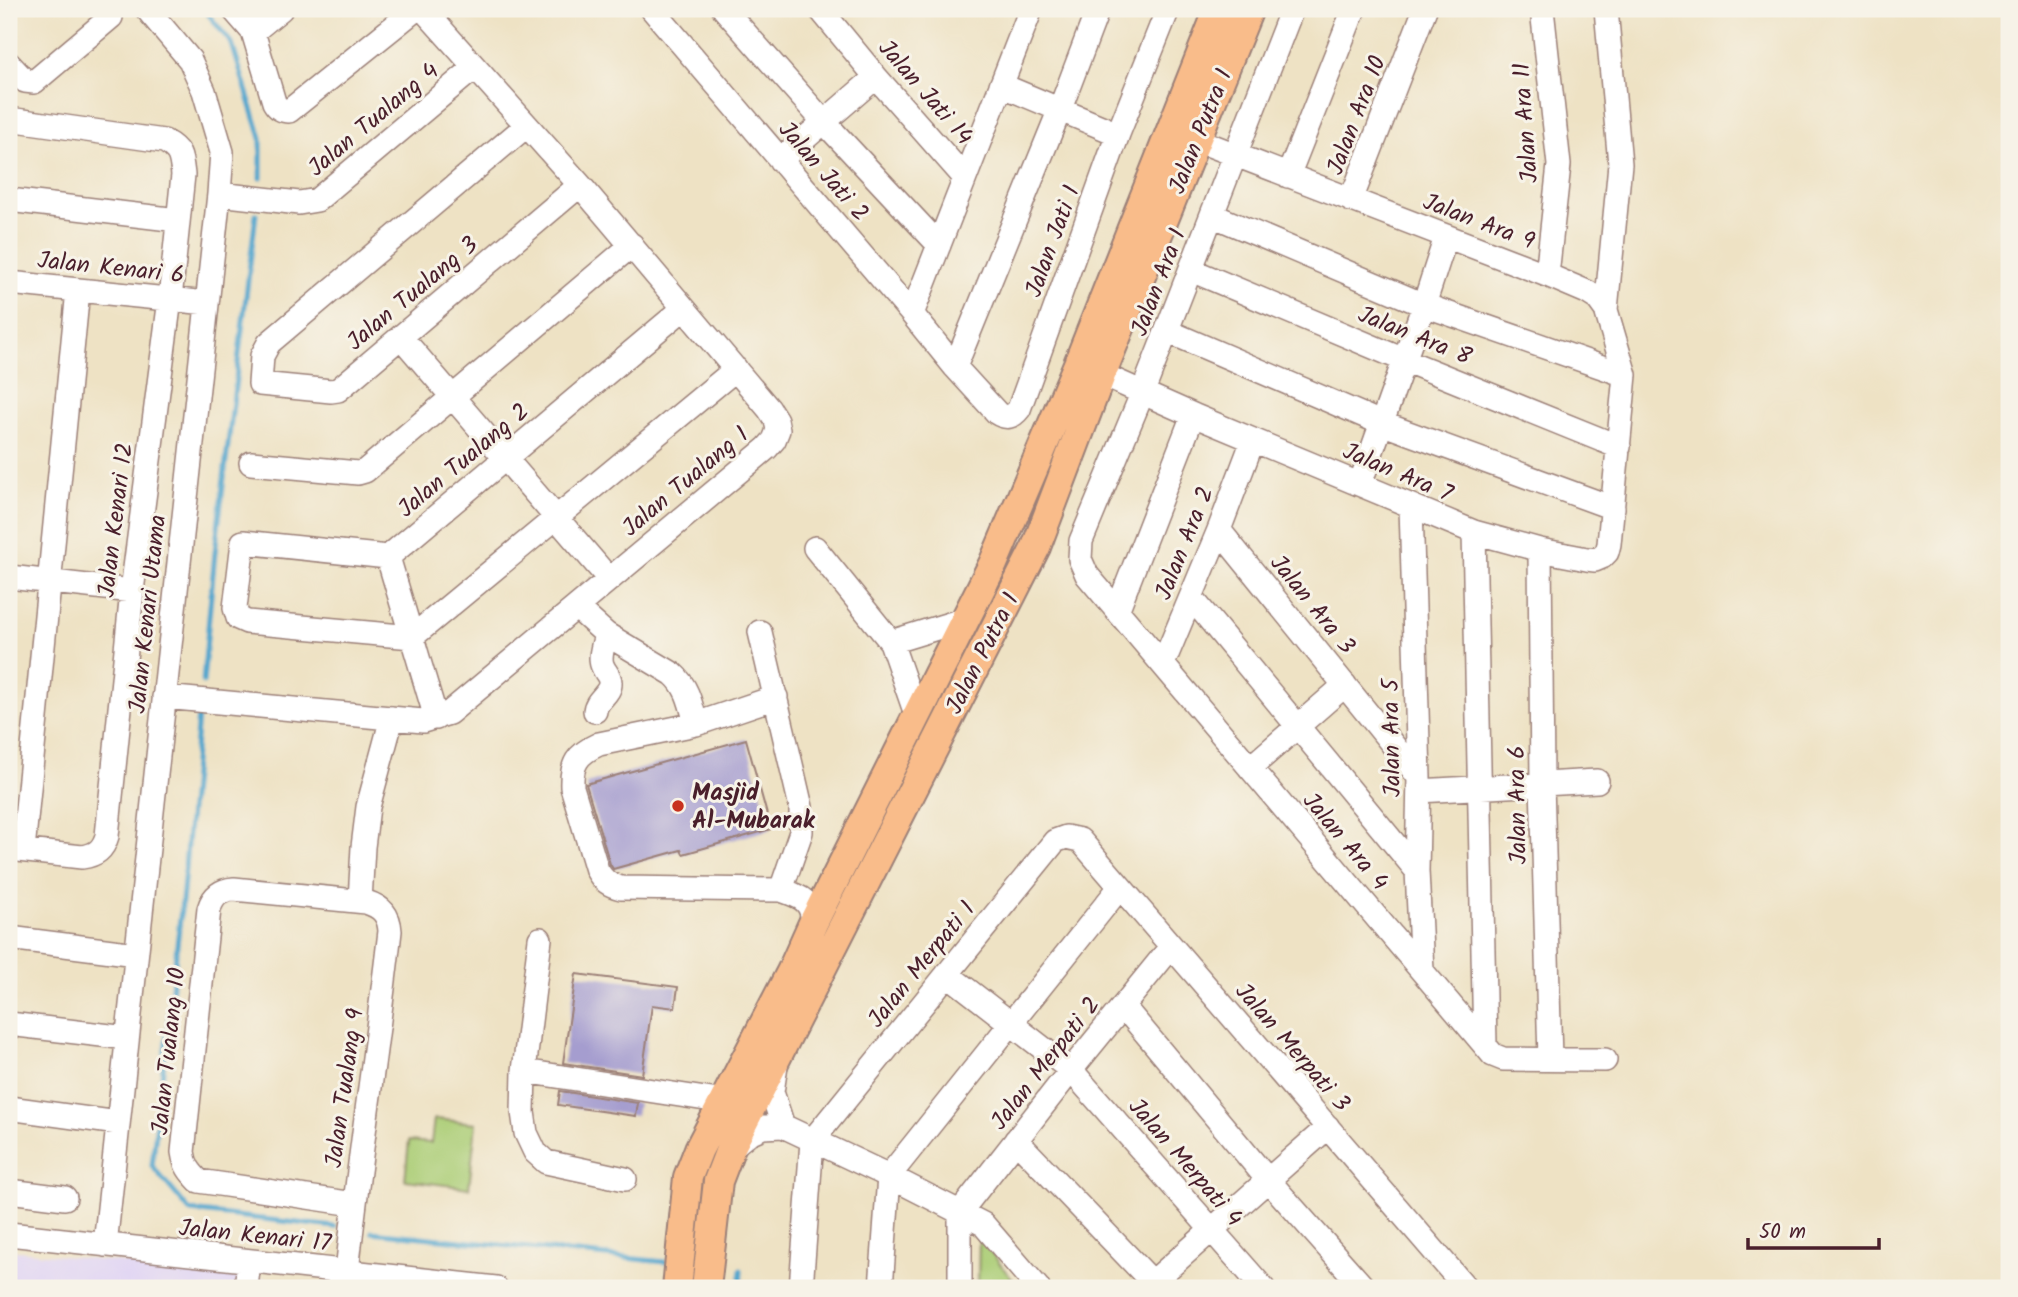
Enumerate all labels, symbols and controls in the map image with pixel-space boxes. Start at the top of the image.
street label: Jalan Jati 14 [868,31,982,155]
street label: Jalan Ara 10 [1317,50,1398,181]
street label: Jalan Tualang 4 [299,53,448,187]
street label: Jalan Ara 11 [1503,61,1550,184]
street label: Jalan Putra 1 [1159,63,1244,200]
street label: Jalan Jati 2 [768,113,878,231]
street label: Jalan Jati 1 [1015,180,1092,303]
street label: Jalan Ara 9 [1417,183,1540,262]
street label: Jalan Ara 1 [1121,223,1198,342]
street label: Jalan Tualang 3 [338,227,488,361]
street label: Jalan Kenari 6 [35,241,186,296]
street label: Jalan Ara 8 [1352,296,1478,377]
street label: Jalan Tualang 2 [389,394,539,528]
street label: Jalan Tualang 1 [614,417,758,547]
street label: Jalan Ara 7 [1336,433,1460,514]
street label: Jalan Kenari 12 [88,440,145,600]
street label: Jalan Ara 2 [1145,481,1226,606]
street label: Jalan Kenari Utama [119,513,178,715]
street label: Jalan Ara 3 [1259,546,1364,664]
street label: Jalan Putra 1 [936,586,1031,721]
street label: Jalan Ara 5 [1372,676,1413,797]
street label: Jalan Ara 6 [1498,745,1539,865]
place label: Masjid Al-Mubarak [692,774,816,841]
street label: Jalan Ara 4 [1292,784,1398,900]
marker: Masjid Al-Mubarak [670,798,686,814]
street label: Jalan Merpati 1 [858,893,986,1037]
street label: Jalan Tualang 10 [141,965,198,1137]
street label: Jalan Merpati 3 [1224,975,1359,1121]
street label: Jalan Merpati 2 [981,988,1111,1139]
street label: Jalan Tualang 9 [315,1006,376,1170]
street label: Jalan Merpati 4 [1118,1090,1252,1236]
scale bar [1748,1206,1880,1250]
street label: Jalan Kenari 17 [177,1209,334,1264]
text: 50 m [1759,1216,1806,1249]

